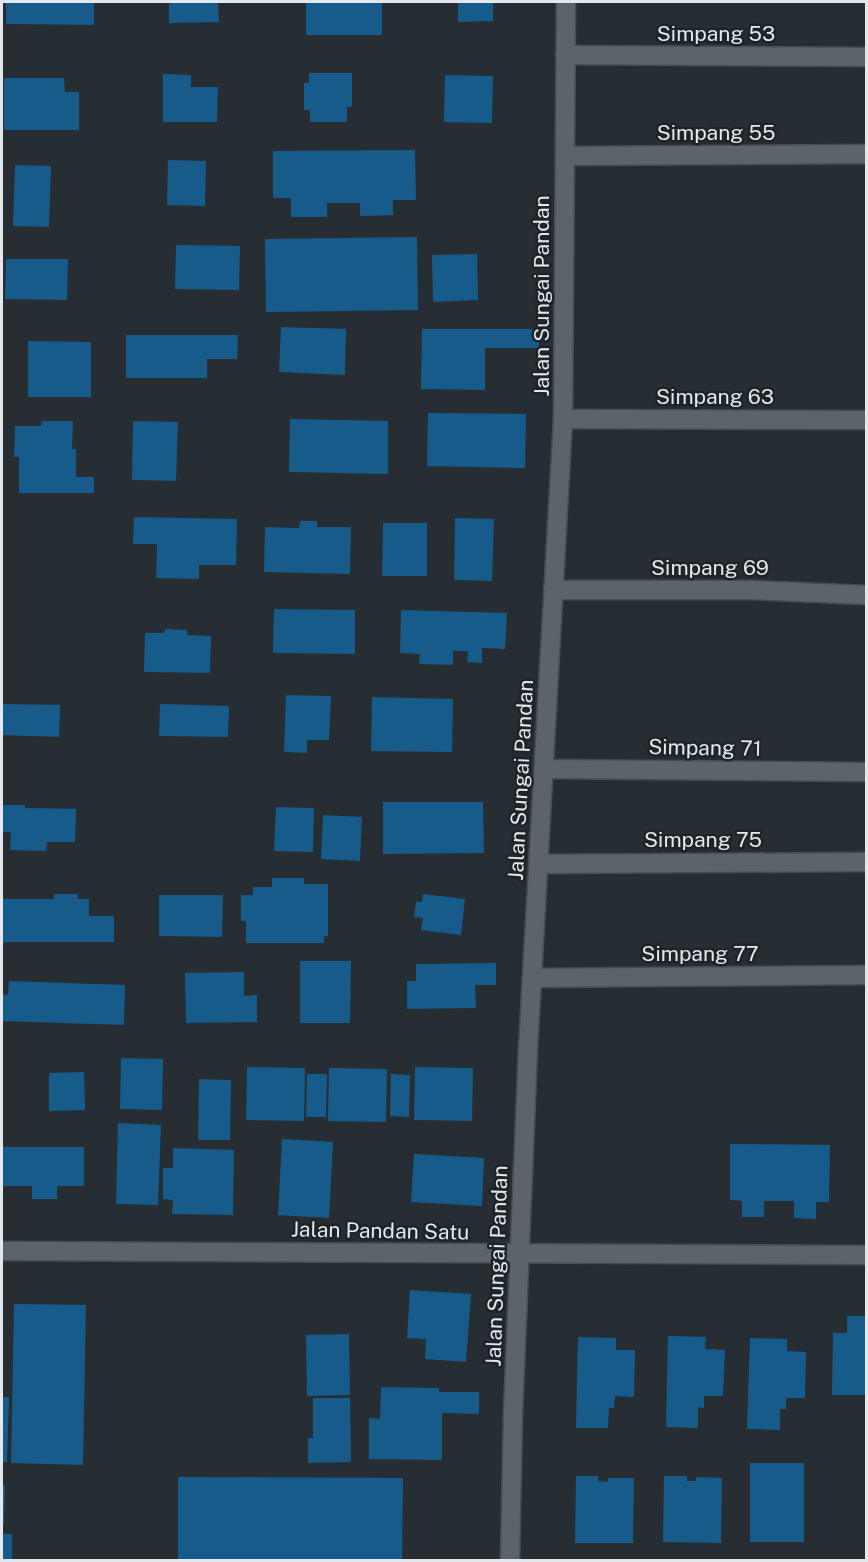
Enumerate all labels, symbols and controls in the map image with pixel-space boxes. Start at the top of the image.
street label: Simpang 53 [657,21,775,46]
street label: Simpang 55 [657,120,775,145]
street label: Jalan Sungai Pandan [529,195,554,397]
street label: Simpang 63 [656,384,774,409]
street label: Simpang 69 [651,555,769,580]
street label: Jalan Sungai Pandan [503,679,538,881]
street label: Simpang 71 [648,734,762,761]
street label: Simpang 75 [644,827,762,852]
street label: Simpang 77 [641,941,759,966]
street label: Jalan Sungai Pandan [480,1165,513,1367]
street label: Jalan Pandan Satu [291,1216,469,1245]

